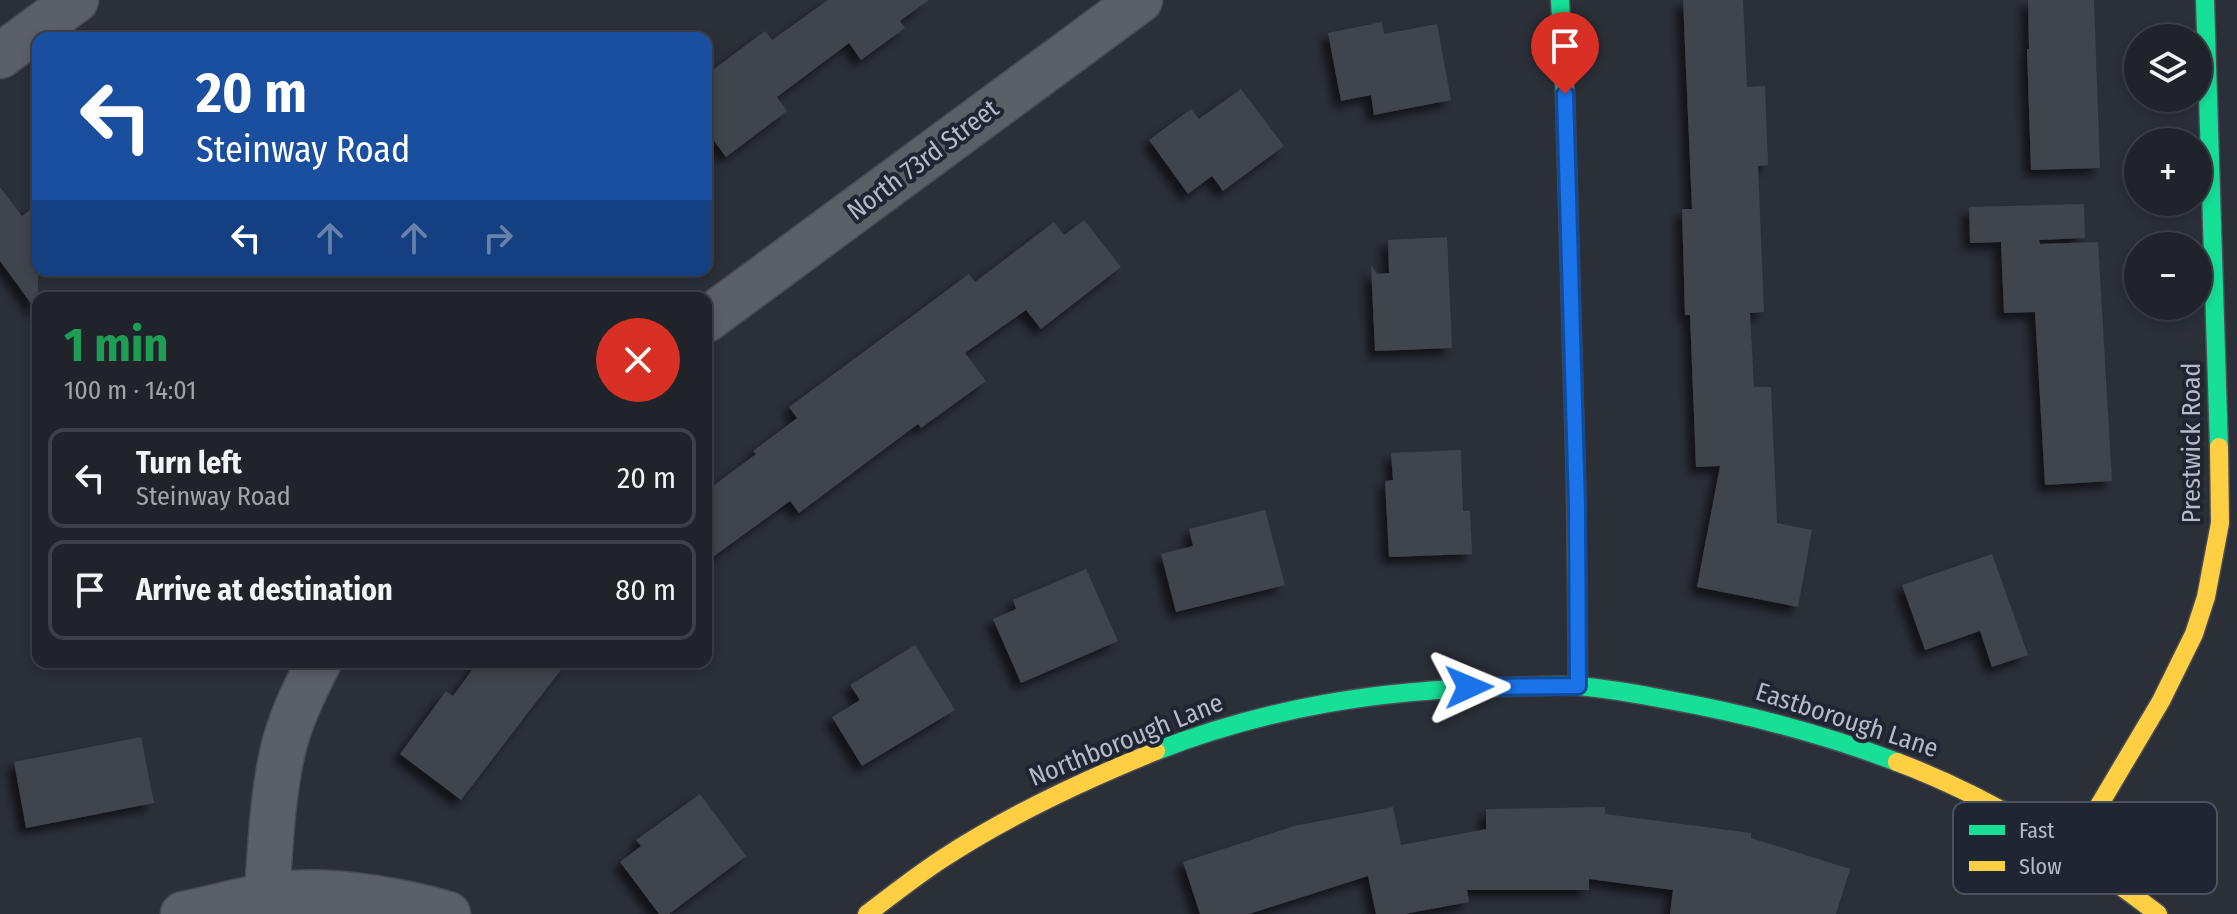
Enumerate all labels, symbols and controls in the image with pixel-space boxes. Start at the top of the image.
pin [1531,12,1599,94]
icon: arrive [1543,24,1587,68]
map controls [2124,24,2212,320]
button: layers [2124,24,2212,112]
text: 20 m [196,60,307,127]
icon: left [64,64,168,168]
street label: North 73rd Street [841,93,1005,227]
text: Steinway Road [196,128,410,172]
button: + [2124,128,2212,216]
icon: left [224,216,268,260]
icon: ahead [308,216,352,260]
icon: ahead [392,216,436,260]
icon: right [476,216,520,260]
button: − [2124,232,2212,320]
text: 1 min [64,316,169,374]
button: close [596,318,680,402]
street label: Prestwick Road [2176,363,2207,523]
text: 100 m · 14:01 [64,375,196,406]
text: Turn left [136,445,242,481]
icon: left [68,456,112,500]
text: 20 m [617,460,676,496]
text: Steinway Road [136,481,291,512]
icon: arrive [68,568,112,612]
text: Arrive at destination [136,572,393,608]
text: 80 m [615,572,676,608]
position arrow [1427,645,1511,729]
street label: Eastborough Lane [1752,676,1942,764]
street label: Northborough Lane [1024,687,1228,793]
legend [1953,802,2217,894]
text: Fast [2019,817,2055,844]
text: Slow [2019,853,2062,880]

